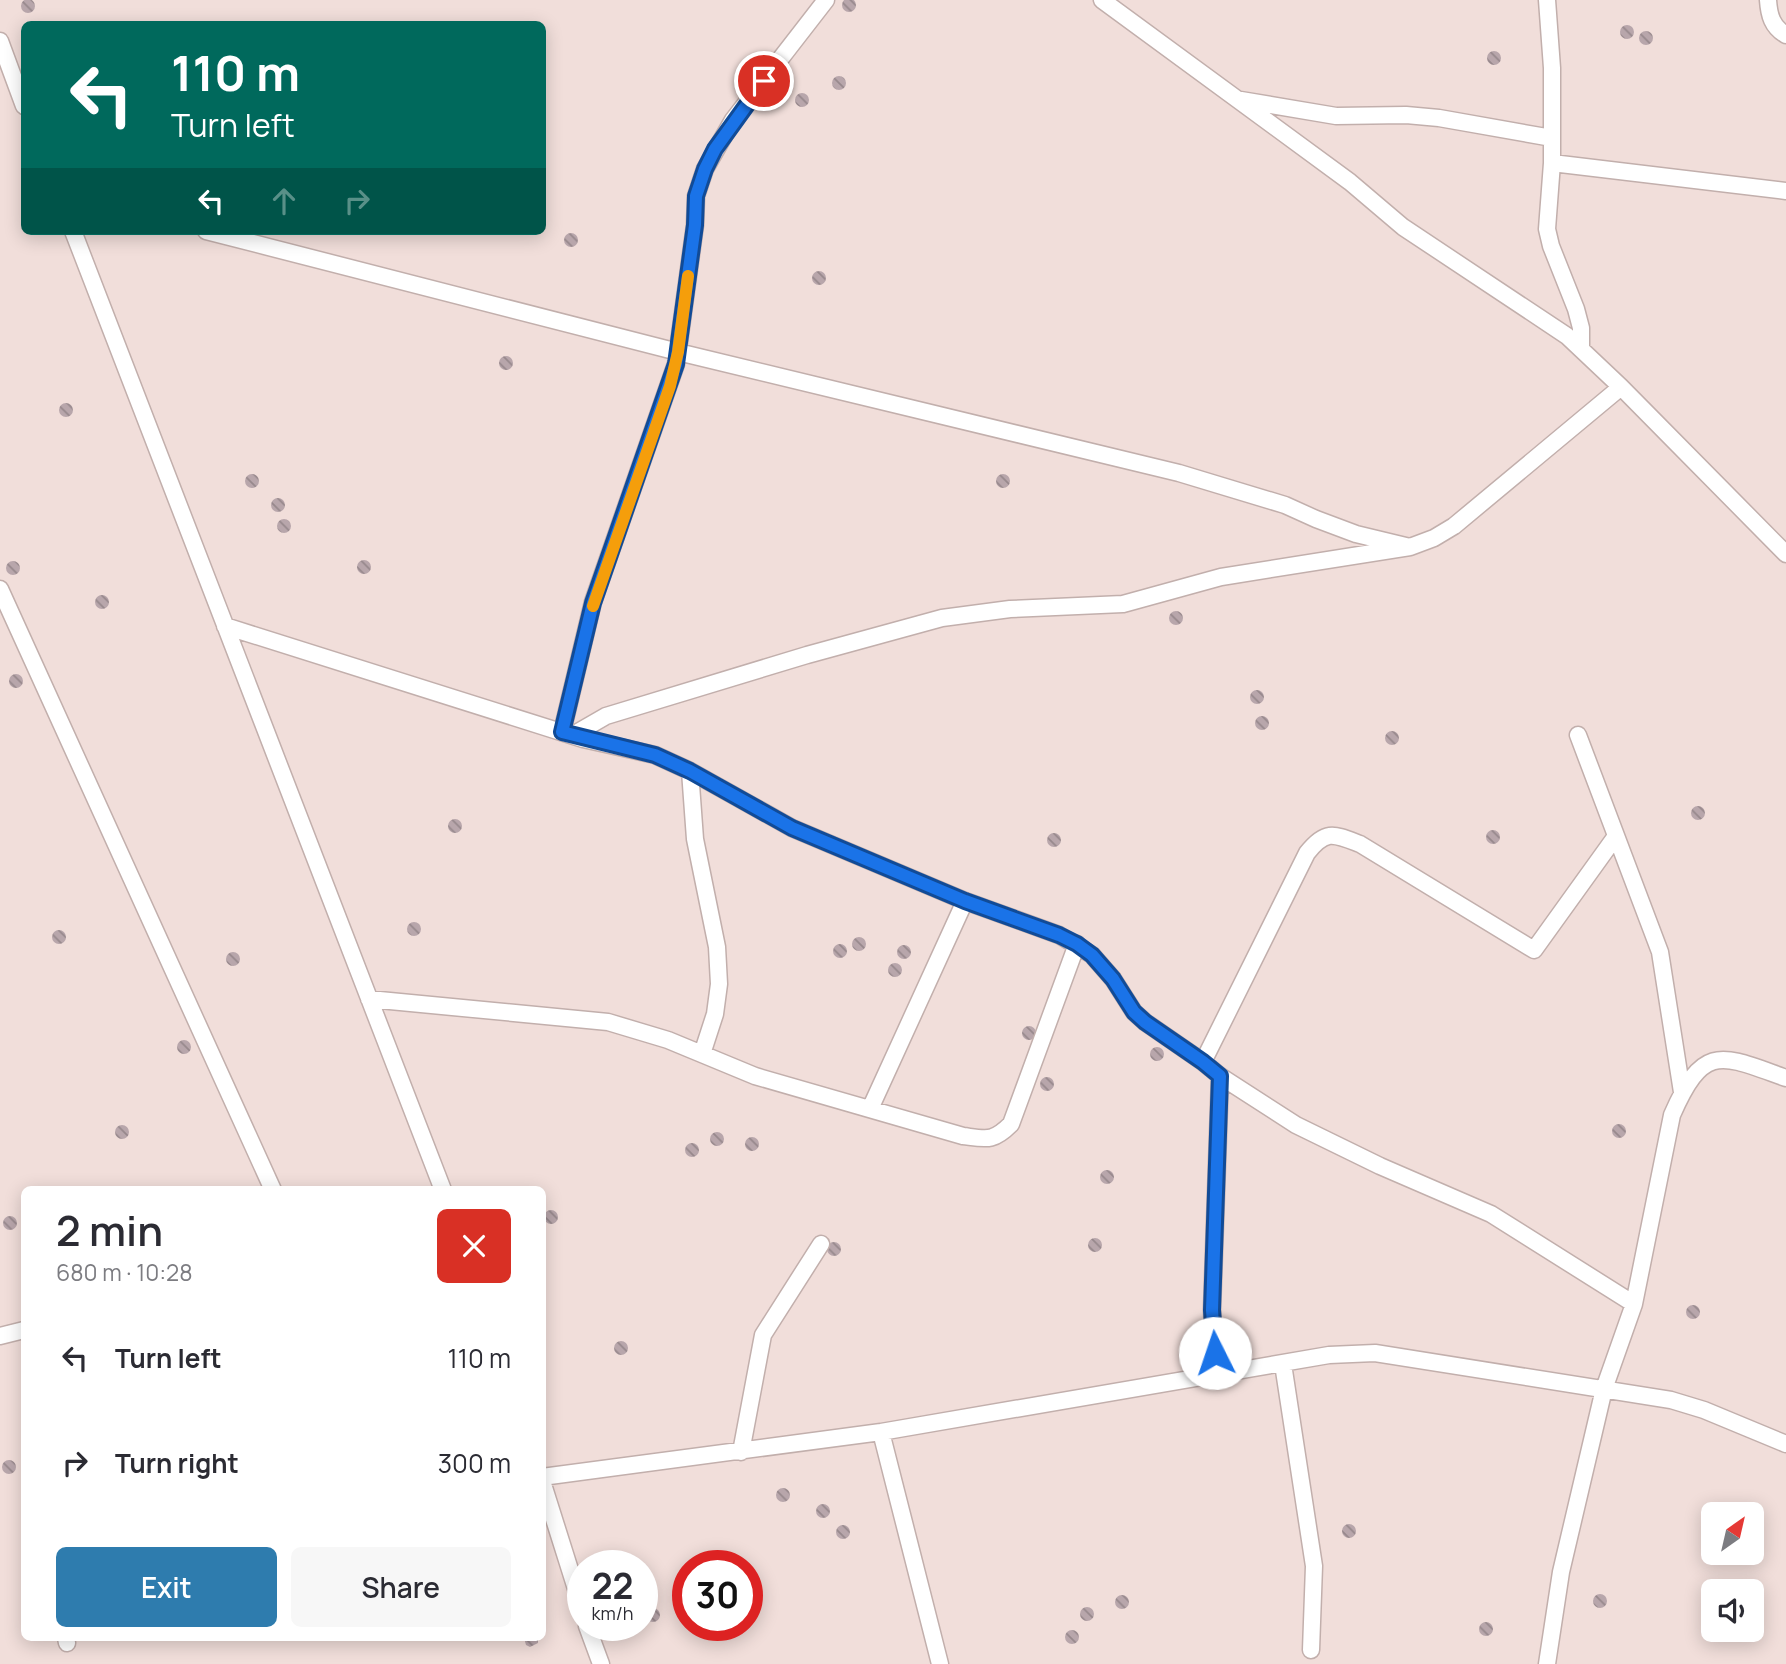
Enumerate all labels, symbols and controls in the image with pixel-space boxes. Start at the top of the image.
text: 110 m [171,39,300,106]
icon: left [56,49,147,140]
pin [734,51,794,111]
icon: arrive [745,62,783,100]
text: Turn left [171,103,295,147]
icon: left [192,182,230,220]
icon: ahead [265,182,303,220]
icon: right [338,182,376,220]
text: 2 min [56,1201,163,1259]
button: close [437,1209,511,1283]
text: 680 m · 10:28 [56,1256,193,1288]
position arrow [1178,1316,1252,1390]
icon: left [56,1339,94,1377]
text: Turn left [115,1340,222,1376]
text: 110 m [448,1340,511,1376]
icon: right [56,1444,94,1482]
text: Turn right [115,1445,239,1481]
text: 300 m [438,1445,511,1481]
north arrow [1701,1502,1764,1564]
map controls [1701,1502,1764,1642]
button: Exit [56,1547,277,1627]
button: Share [291,1547,511,1627]
speed limit sign: 30 [672,1550,763,1641]
text: 22 [592,1562,633,1610]
button: sound [1701,1579,1764,1642]
text: km/h [592,1601,633,1625]

